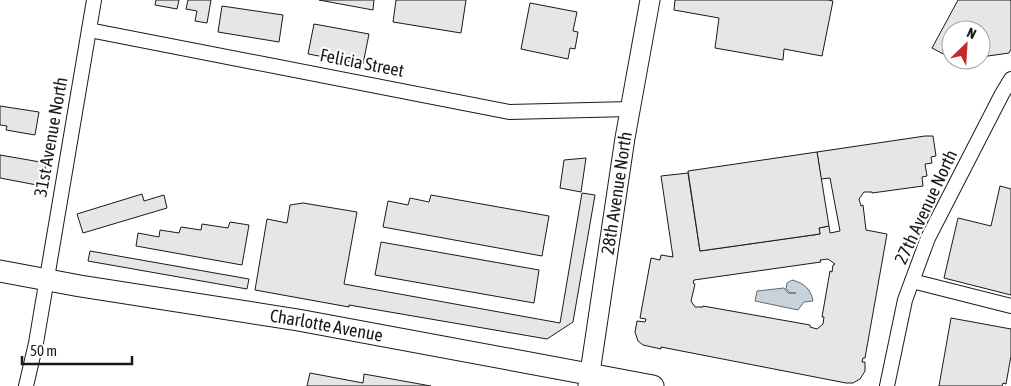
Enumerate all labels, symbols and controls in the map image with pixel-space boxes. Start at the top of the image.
north arrow [941,20,991,70]
text: N [964,24,979,42]
street label: Felicia Street [318,44,406,81]
street label: 31st Avenue North [30,75,71,198]
street label: 28th Avenue North [597,130,636,256]
street label: 27th Avenue North [890,146,961,267]
street label: Charlotte Avenue [269,305,385,346]
scale bar [22,334,132,366]
text: 50 m [30,342,57,359]

